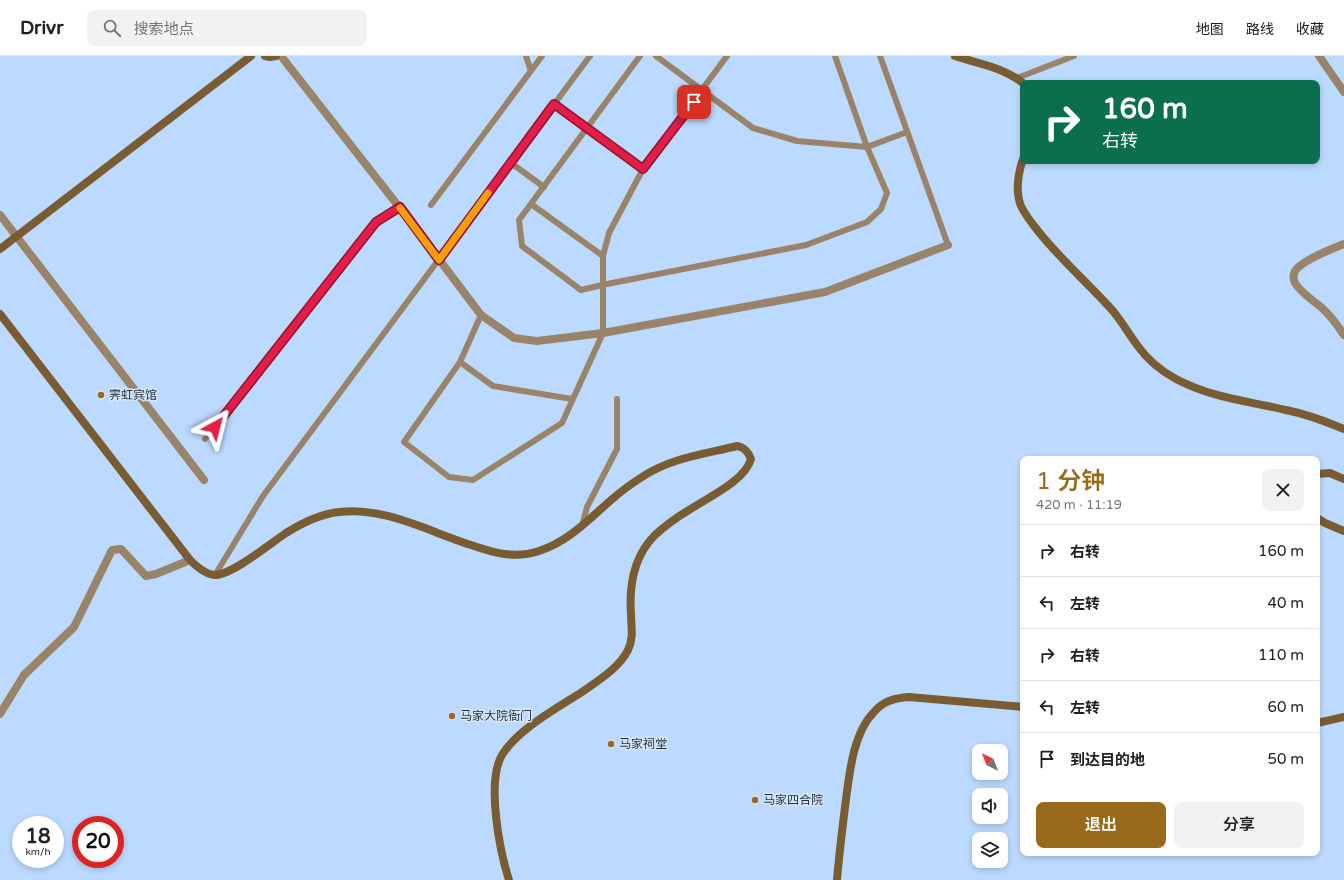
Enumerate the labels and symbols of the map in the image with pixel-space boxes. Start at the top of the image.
pin [677,85,711,119]
place label: 霁虹宾馆 [109,388,157,402]
marker: 霁虹宾馆 [96,390,106,400]
position arrow [194,406,236,448]
place label: 马家大院衙门 [460,709,532,723]
marker: 马家大院衙门 [447,711,457,721]
place label: 马家祠堂 [619,737,667,751]
marker: 马家祠堂 [606,739,616,749]
north arrow [972,744,1008,780]
place label: 马家四合院 [763,793,823,807]
marker: 马家四合院 [750,795,760,805]
speed limit sign: 20 [72,816,124,868]

